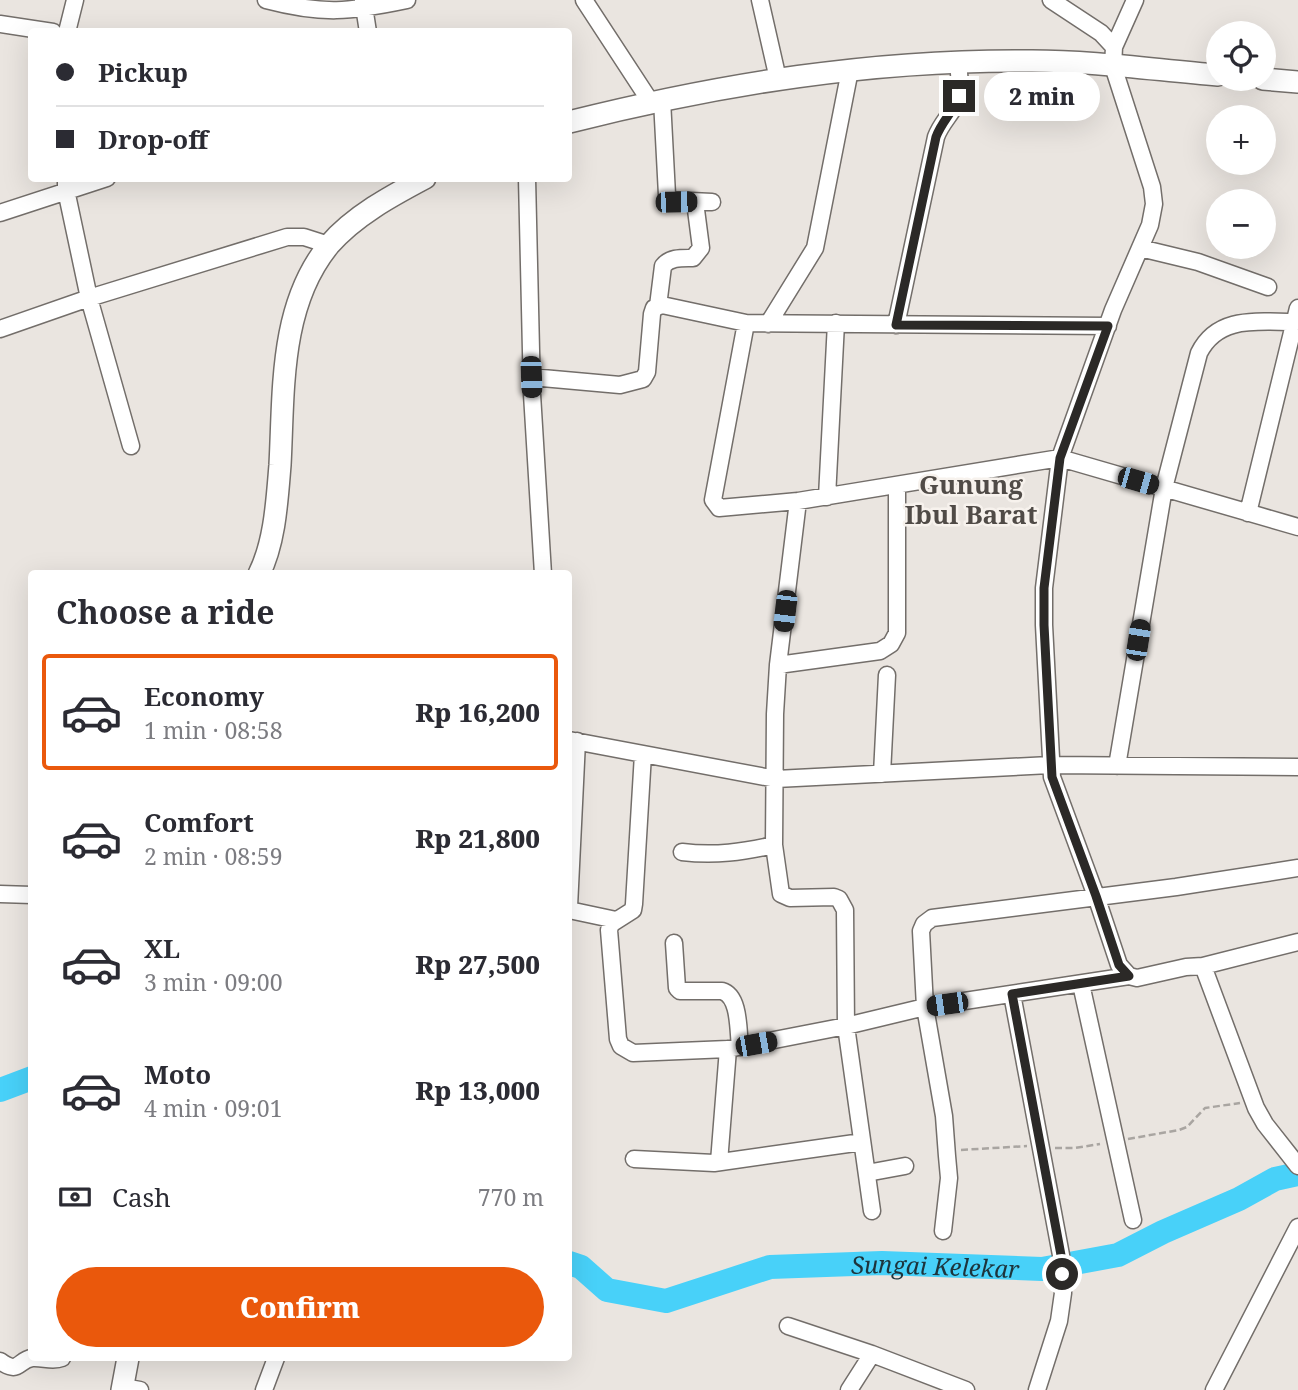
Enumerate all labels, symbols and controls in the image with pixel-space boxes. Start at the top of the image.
map controls [1206,21,1276,259]
button: locate [1206,21,1276,91]
text: Pickup [98,54,188,90]
callout: 2 min [984,72,1099,120]
route end [943,80,975,112]
text: 2 min [1009,80,1075,112]
button: + [1206,105,1276,175]
text: Drop-off [98,121,208,157]
button: − [1206,189,1276,259]
car [655,191,698,213]
car [520,356,543,398]
car [1115,465,1162,497]
district label: Gunung Ibul Barat [905,466,1038,532]
car [773,589,798,633]
text: Choose a ride [56,590,275,633]
car [1125,618,1152,662]
text: Economy [144,678,264,714]
icon: car [60,681,123,744]
text: Rp 16,200 [415,694,540,730]
text: 1 min · 08:58 [144,714,282,746]
text: Comfort [144,804,254,840]
icon: car [60,807,123,870]
text: Rp 21,800 [415,820,540,856]
text: 2 min · 08:59 [144,840,282,872]
text: XL [144,930,180,966]
icon: car [60,933,123,996]
text: Rp 27,500 [415,946,540,982]
text: 3 min · 09:00 [144,966,282,998]
car [925,991,970,1017]
car [734,1030,779,1058]
text: Moto [144,1056,211,1092]
icon: car [60,1059,123,1122]
text: Rp 13,000 [415,1072,540,1108]
text: 4 min · 09:01 [144,1092,282,1124]
icon: cash [56,1178,94,1216]
text: Cash [112,1179,171,1215]
text: 770 m [478,1181,544,1213]
water label: Sungai Kelekar [850,1246,1021,1285]
route start [1046,1258,1078,1290]
button: Confirm [56,1267,544,1347]

